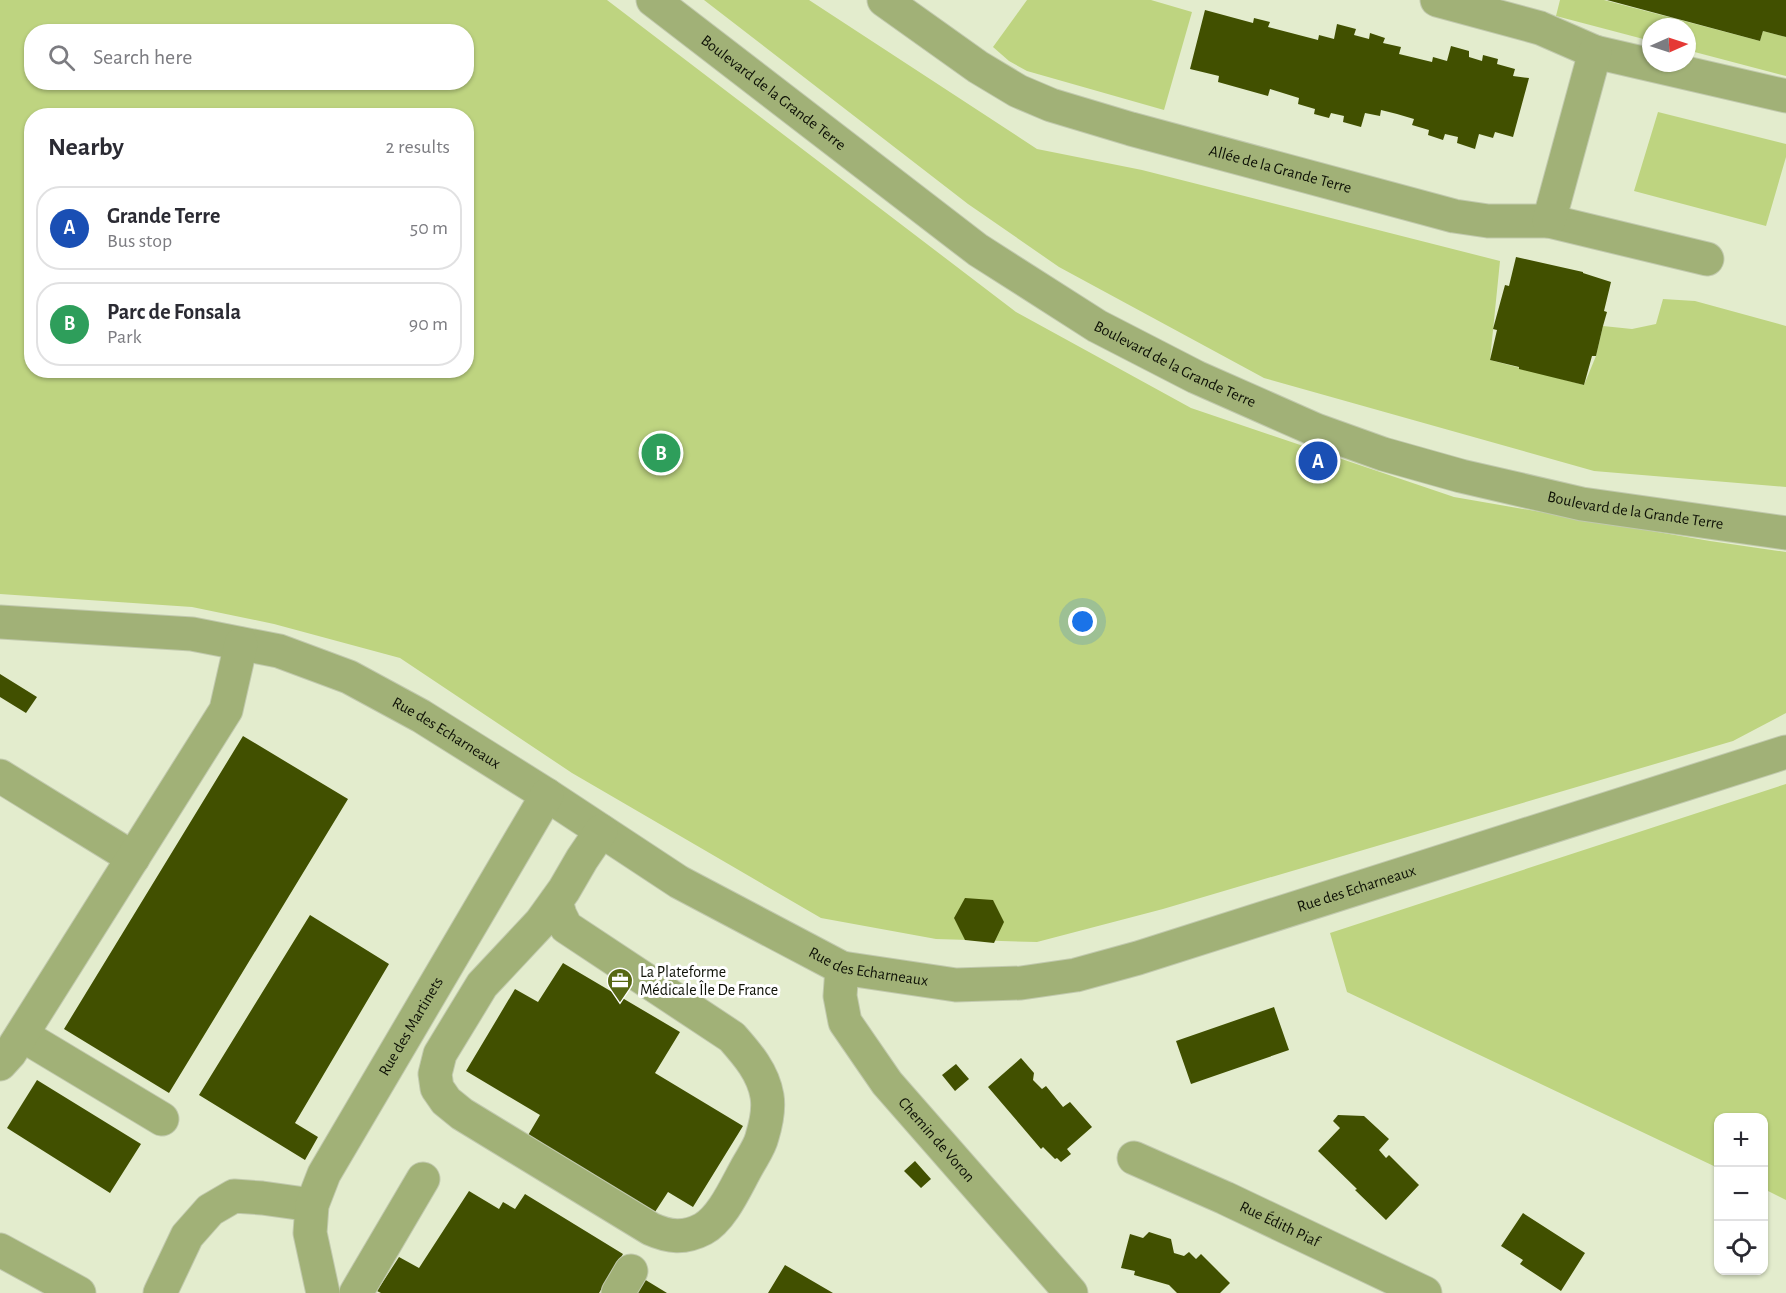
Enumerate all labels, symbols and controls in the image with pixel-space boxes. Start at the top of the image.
north arrow [1642,18,1696,72]
search box [24,24,474,90]
street label: Boulevard de la Grande Terre [698,32,849,153]
icon: search [45,41,78,74]
text: Search here [93,46,192,68]
text: Nearby [48,134,124,160]
text: 2 results [386,137,450,157]
street label: Allée de la Grande Terre [1207,142,1353,196]
text: Grande Terre [107,205,220,227]
text: A [64,218,76,238]
text: 50 m [410,218,448,238]
text: Bus stop [107,231,172,251]
text: Parc de Fonsala [107,301,241,323]
text: B [64,314,75,334]
text: 90 m [409,314,448,334]
street label: Boulevard de la Grande Terre [1091,318,1258,410]
text: Park [107,327,142,347]
pin: B [642,430,680,476]
pin: A [1298,438,1338,484]
street label: Boulevard de la Grande Terre [1546,488,1725,532]
your location [1068,607,1097,636]
street label: Rue des Echarneaux [390,694,503,772]
street label: Rue des Echarneaux [1295,862,1418,915]
street label: Rue des Echarneaux [806,944,929,989]
place label: La Plateforme Médicale Île De France [640,964,778,998]
office icon: La Plateforme Médicale Île De France [605,966,635,1004]
street label: Rue des Martinets [376,974,446,1078]
street label: Chemin de Voron [895,1094,978,1185]
map controls [1714,1113,1768,1275]
button: + [1714,1113,1768,1167]
button: − [1714,1167,1768,1221]
street label: Rue Édith Piaf [1237,1198,1323,1250]
button: locate [1714,1221,1768,1275]

